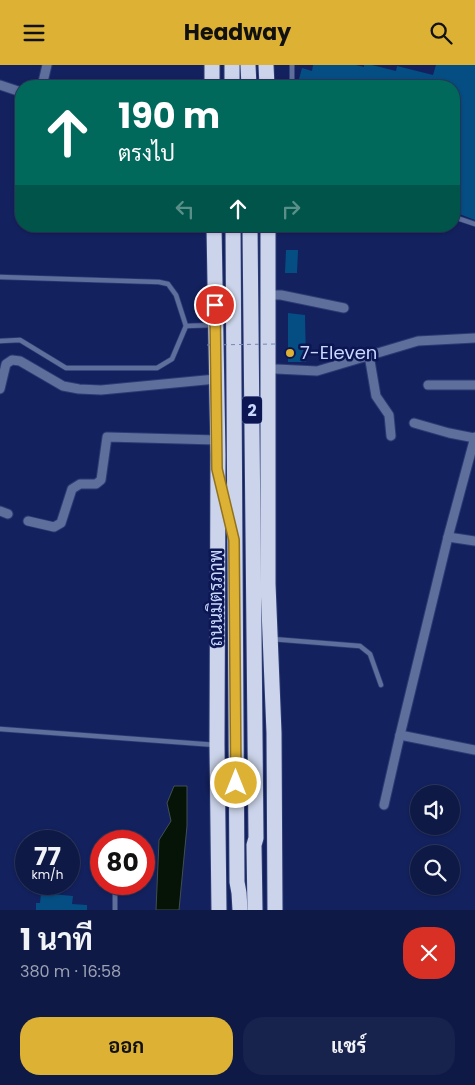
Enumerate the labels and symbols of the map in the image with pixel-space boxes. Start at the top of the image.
pin [194,284,236,326]
place label: 7-Eleven [300,340,377,365]
marker: 7-Eleven [284,347,296,359]
road number: 2 [242,397,262,423]
street label: ถนนมิตรภาพ [203,550,228,646]
position arrow [209,756,261,808]
speed limit sign: 80 [90,830,155,895]

